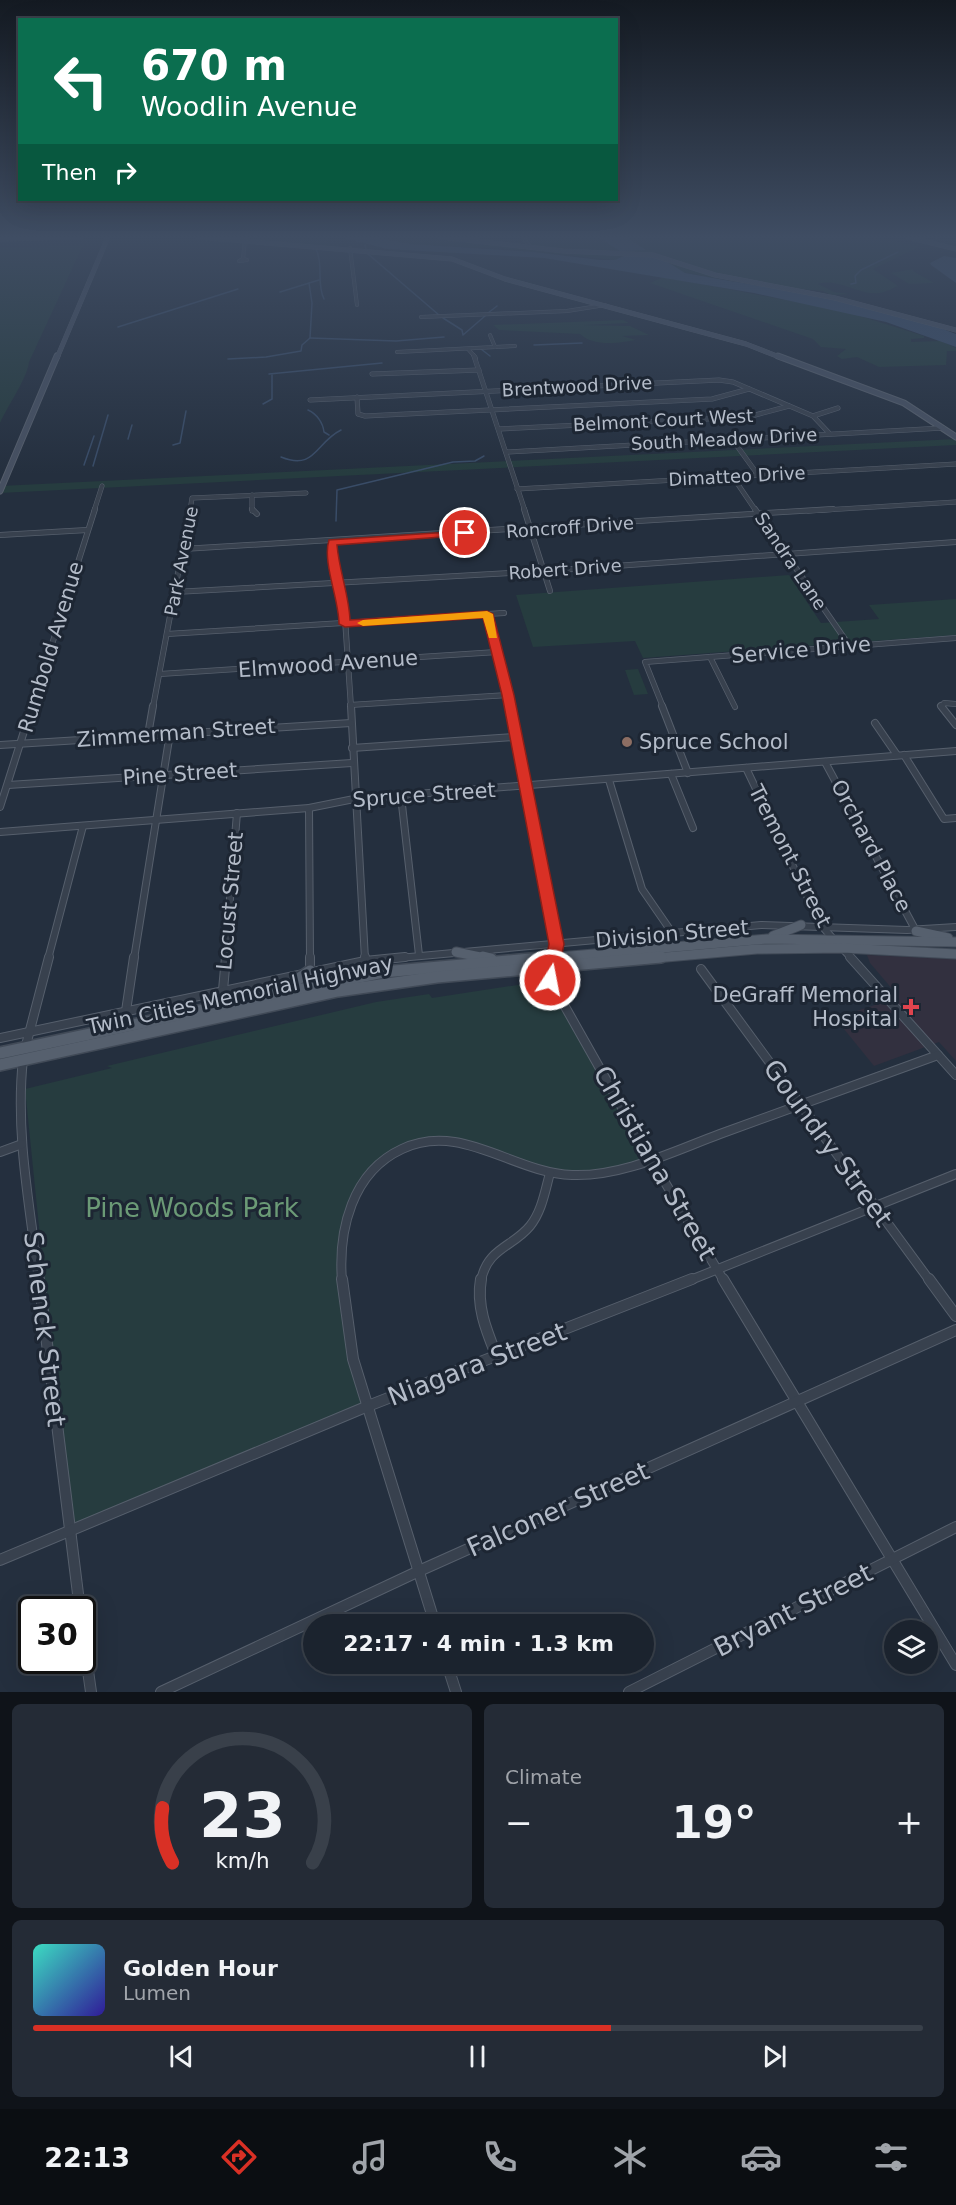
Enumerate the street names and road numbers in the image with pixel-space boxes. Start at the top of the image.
street label: Brentwood Drive [501,372,653,400]
street label: Belmont Court West [572,405,754,435]
street label: South Meadow Drive [630,424,818,454]
street label: Dimatteo Drive [668,462,806,490]
street label: Park Avenue [160,504,202,618]
street label: Sandra Lane [751,508,831,614]
street label: Roncroff Drive [505,512,635,542]
street label: Robert Drive [508,555,622,583]
street label: Rumbold Avenue [14,559,88,735]
street label: Service Drive [730,632,872,668]
street label: Elmwood Avenue [237,646,419,682]
street label: Zimmerman Street [76,714,276,752]
street label: Pine Street [122,758,238,790]
street label: Orchard Place [826,776,916,916]
street label: Spruce Street [352,778,496,812]
street label: Tremont Street [743,780,836,931]
street label: Locust Street [212,831,248,971]
street label: Division Street [594,915,750,953]
street label: Twin Cities Memorial Highway [84,951,395,1039]
street label: Goundry Street [757,1054,899,1232]
street label: Christiana Street [587,1061,723,1265]
street label: Schenck Street [18,1230,72,1428]
street label: Niagara Street [383,1316,571,1412]
street label: Falconer Street [462,1455,654,1563]
street label: Bryant Street [709,1557,877,1663]

